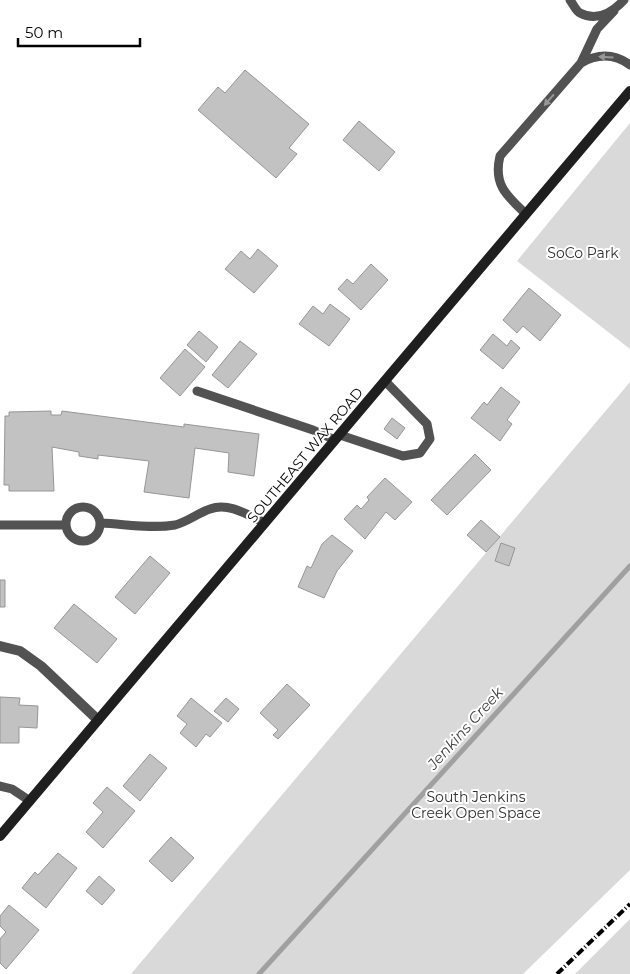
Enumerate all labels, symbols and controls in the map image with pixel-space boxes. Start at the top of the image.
scale bar [18,15,140,47]
text: 50 m [25,23,63,42]
one-way arrow [597,52,613,60]
one-way arrow [543,94,555,106]
park label: SoCo Park [547,244,619,262]
street label: SOUTHEAST WAX ROAD [243,384,367,526]
water label: Jenkins Creek [422,682,508,774]
park label: South Jenkins Creek Open Space [411,788,541,822]

